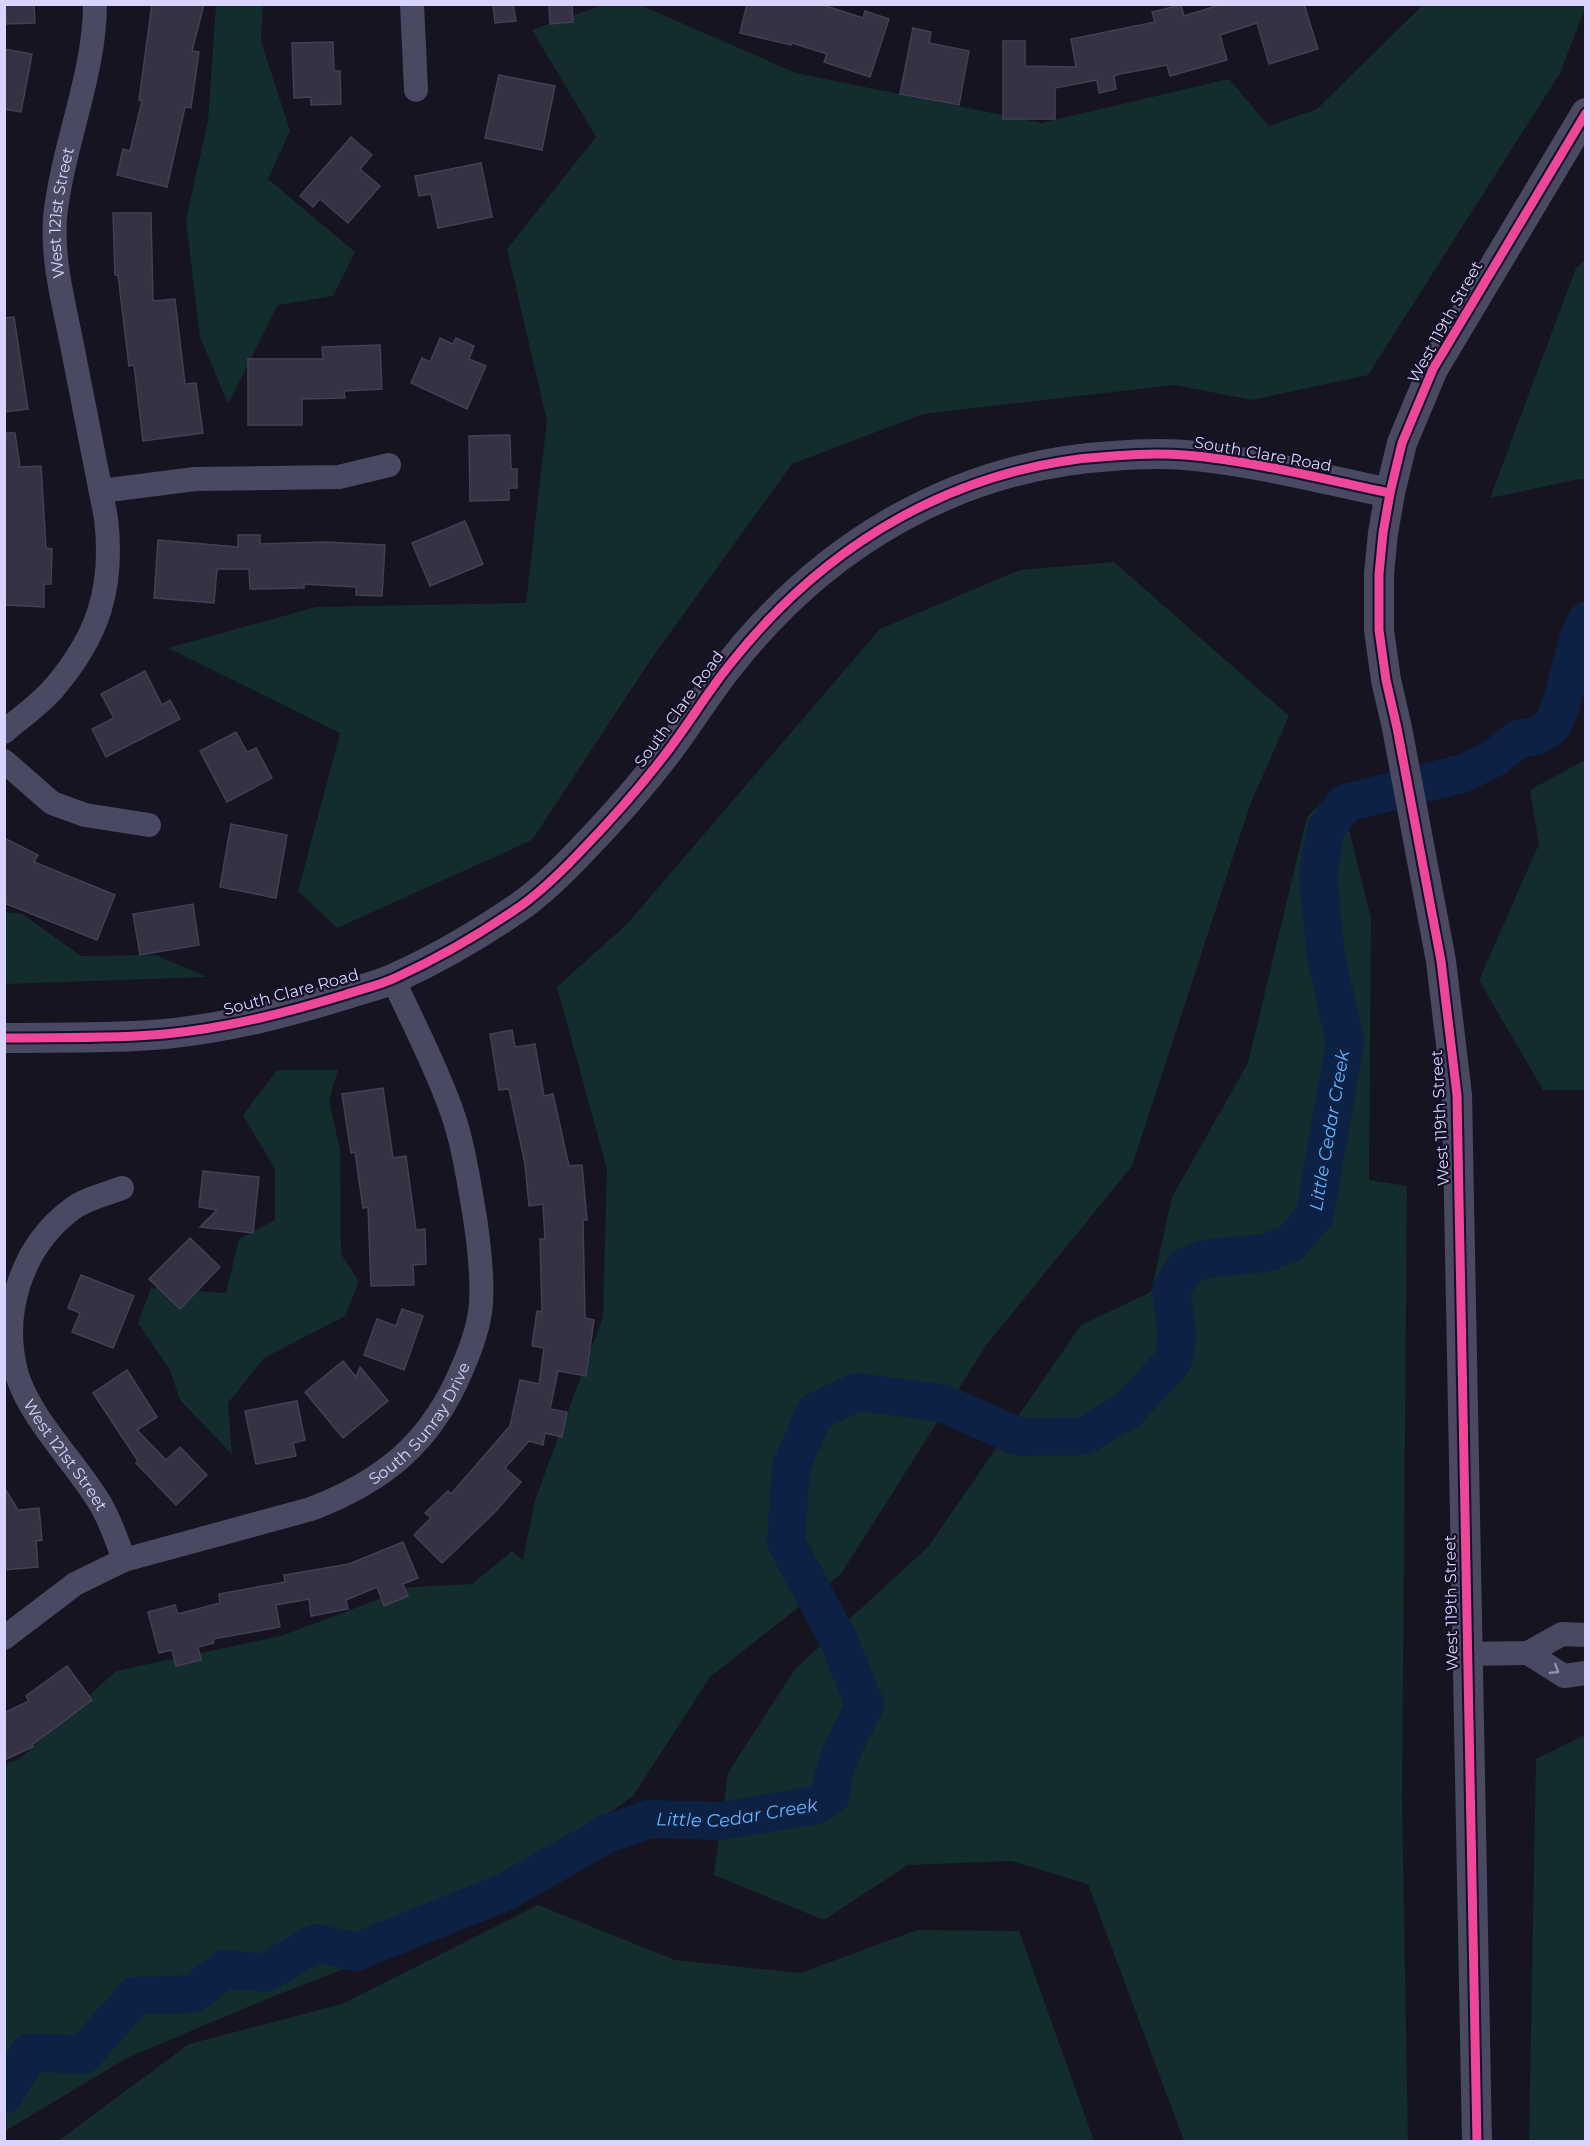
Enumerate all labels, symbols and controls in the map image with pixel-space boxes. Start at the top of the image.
street label: West 121st Street [45,145,78,280]
street label: West 119th Street [1404,257,1487,386]
street label: South Clare Road [1193,433,1333,475]
street label: South Clare Road [630,647,728,771]
street label: South Clare Road [221,965,361,1019]
water label: Little Cedar Creek [1305,1047,1354,1212]
street label: West 119th Street [1427,1049,1453,1187]
street label: South Sunray Drive [365,1359,473,1488]
street label: West 121st Street [20,1395,112,1514]
street label: West 119th Street [1440,1534,1462,1671]
one-way arrow [1549,1663,1559,1675]
water label: Little Cedar Creek [656,1794,820,1832]

